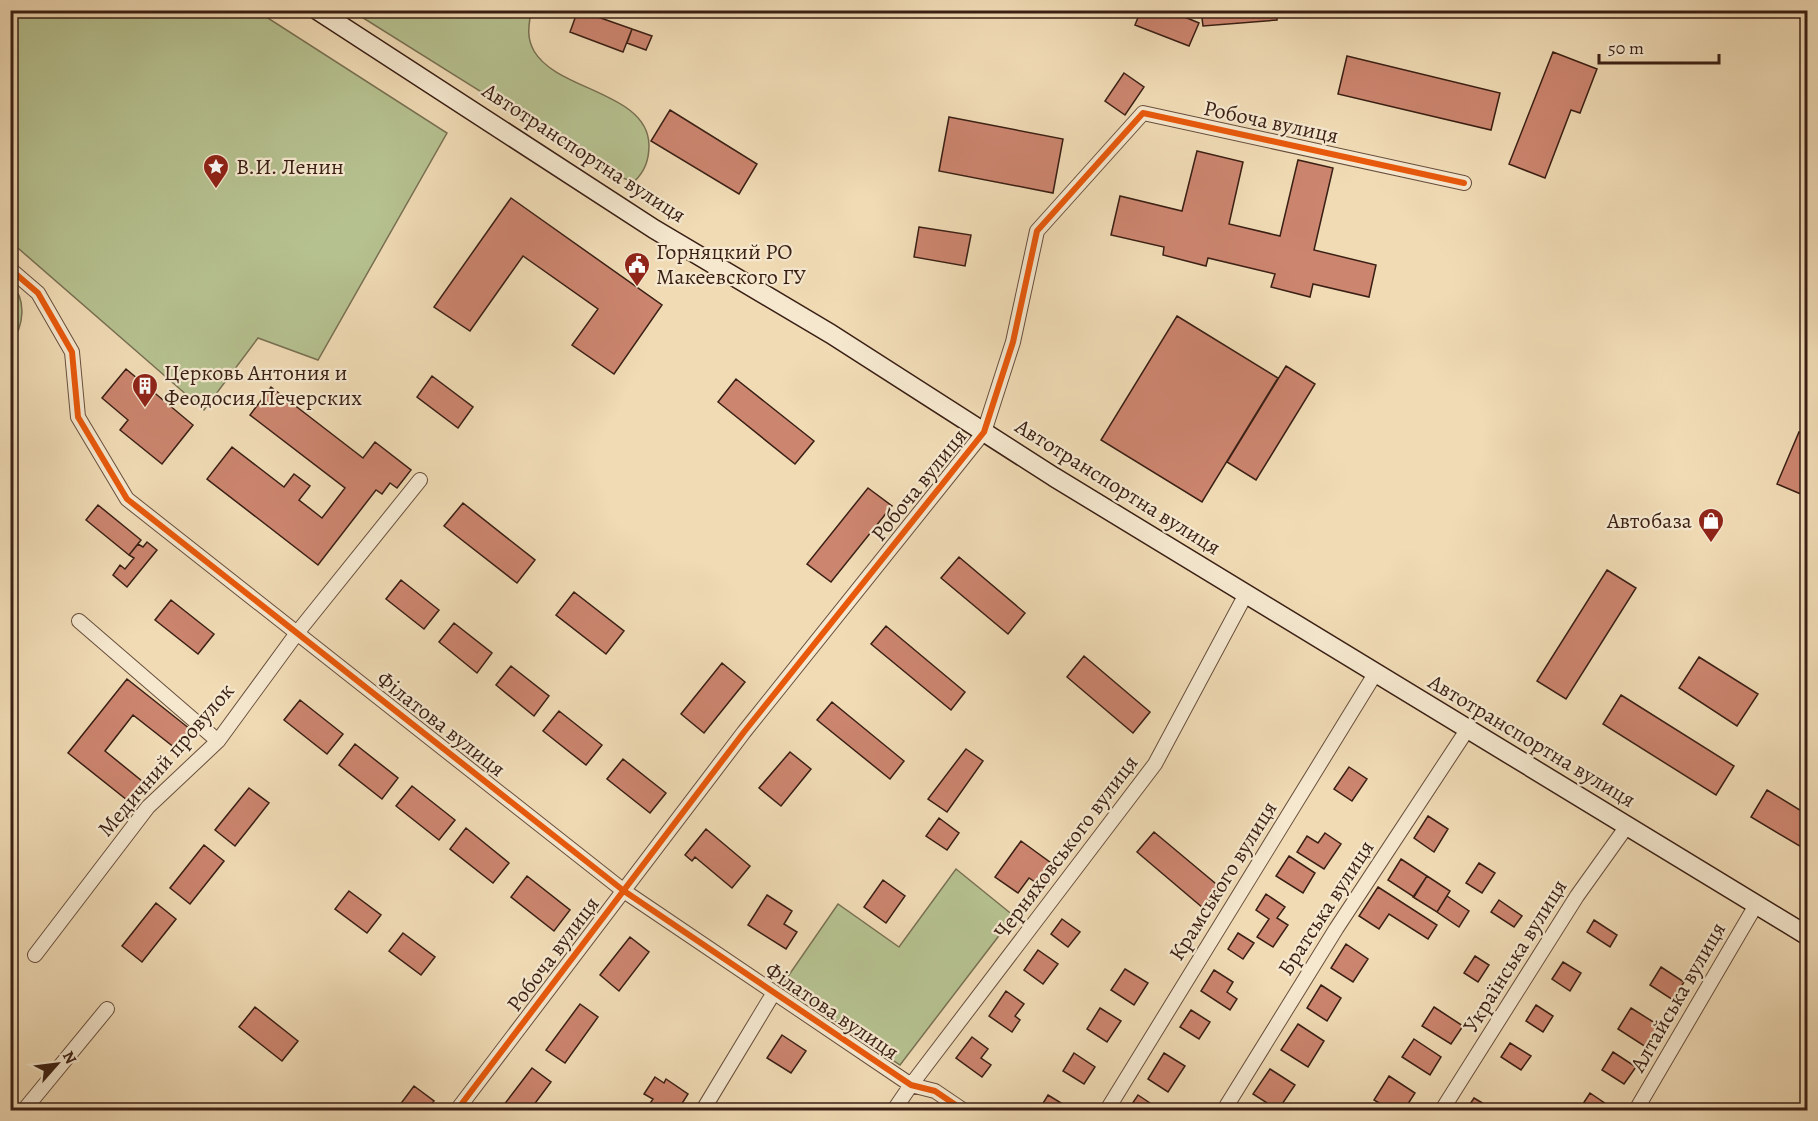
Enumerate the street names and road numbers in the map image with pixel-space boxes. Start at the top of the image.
street label: Автотранспортна вулиця [476,75,692,230]
street label: Робоча вулиця [1201,93,1341,151]
street label: Автотранспортна вулиця [1009,411,1226,563]
street label: Робоча вулиця [864,422,974,548]
street label: Філатова вулиця [370,664,512,784]
street label: Автотранспортна вулиця [1422,667,1641,815]
street label: Медичний провулок [91,677,241,843]
street label: Черняховського вулиця [987,749,1145,945]
street label: Крамського вулиця [1162,795,1284,967]
street label: Братська вулиця [1271,834,1381,982]
street label: Українська вулиця [1456,874,1574,1038]
street label: Робоча вулиця [500,890,606,1018]
street label: Алтайська вулиця [1622,917,1733,1078]
street label: Філатова вулиця [759,955,905,1067]

